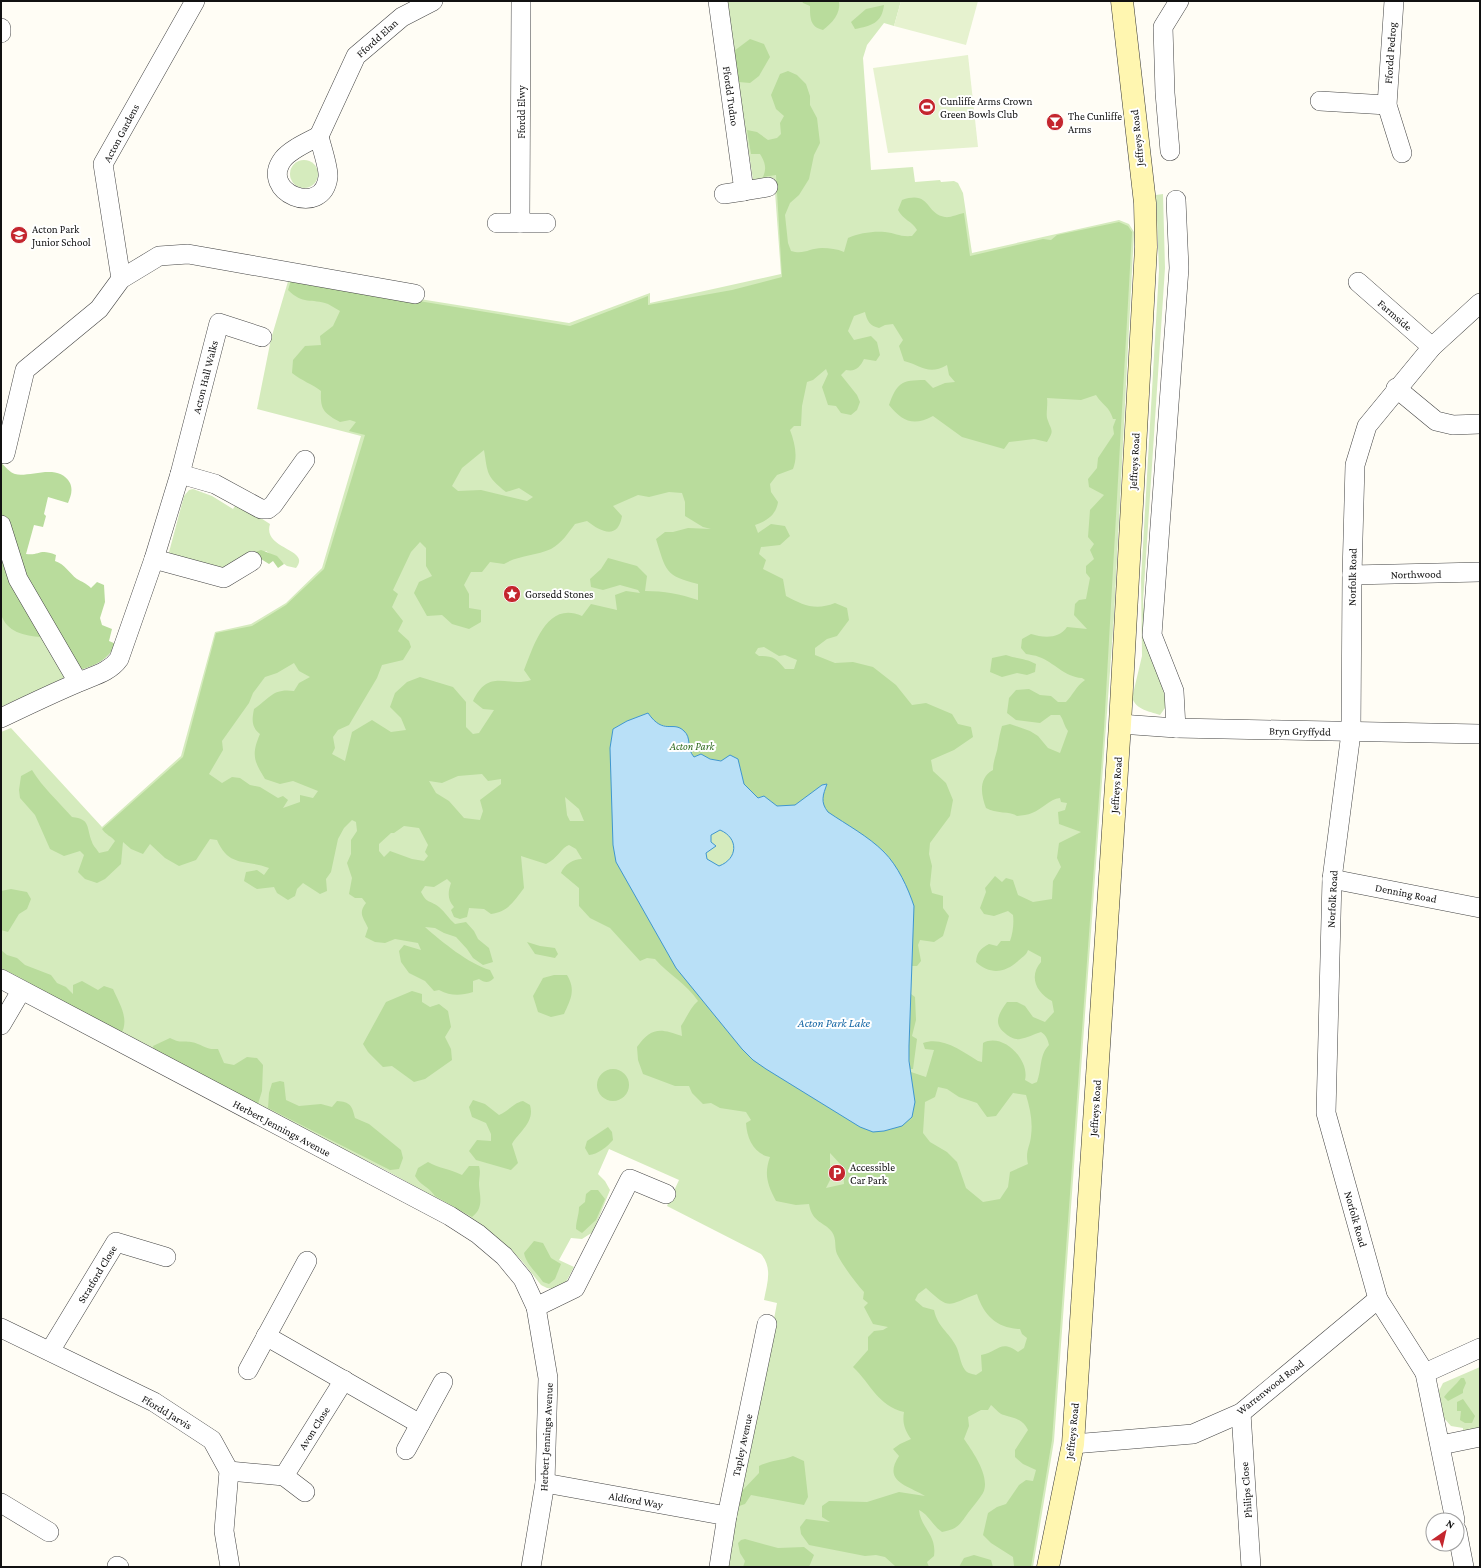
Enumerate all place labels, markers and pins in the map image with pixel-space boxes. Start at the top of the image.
place label: Cunliffe Arms Crown Green Bowls Club [940,95,1032,120]
sports icon: Cunliffe Arms Crown Green Bowls Club [917,97,937,117]
place label: The Cunliffe Arms [1068,110,1122,135]
bar icon: The Cunliffe Arms [1045,112,1065,132]
place label: Acton Park Junior School [31,223,91,249]
school or university icon: Acton Park Junior School [9,225,29,245]
place icon: Gorsedd Stones [502,584,522,604]
place label: Gorsedd Stones [525,588,593,600]
place label: Accessible Car Park [850,1161,895,1186]
parking icon: Accessible Car Park [827,1163,847,1183]

